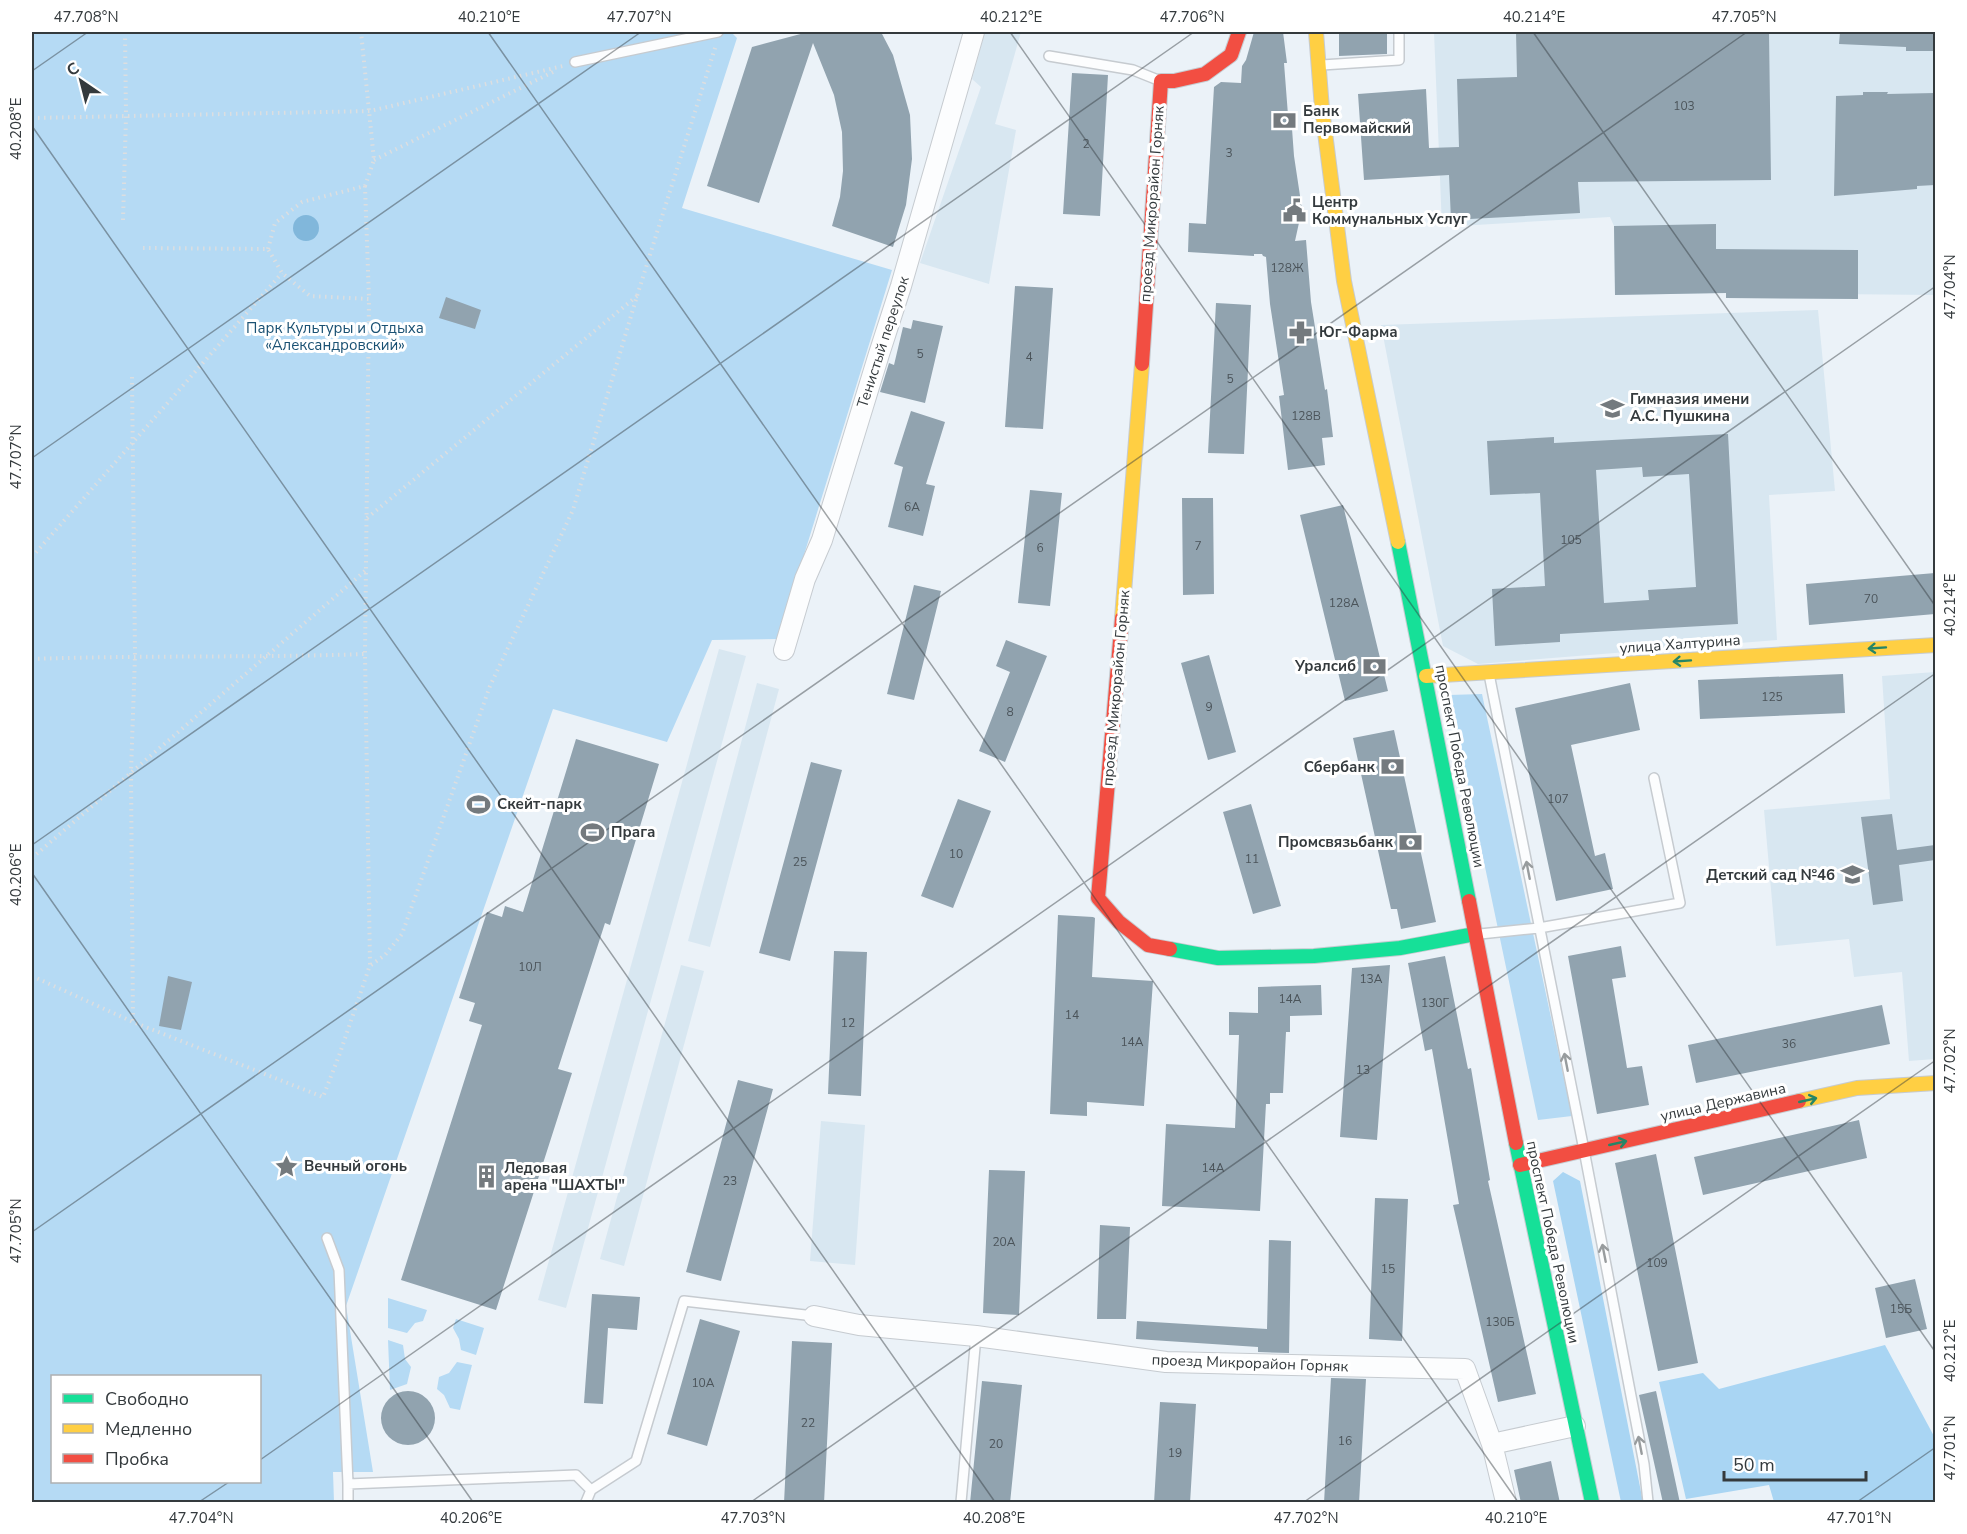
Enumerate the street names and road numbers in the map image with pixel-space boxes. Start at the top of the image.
street label: проезд Микрорайон Горняк [1135,105,1169,303]
street label: Тенистый переулок [852,274,914,410]
street label: проезд Микрорайон Горняк [1097,589,1135,787]
street label: улица Халтурина [1619,630,1741,658]
street label: проспект Победа Революции [1430,663,1490,869]
street label: улица Державина [1658,1078,1788,1126]
street label: проспект Победа Революции [1522,1139,1584,1345]
street label: проезд Микрорайон Горняк [1151,1350,1349,1376]

